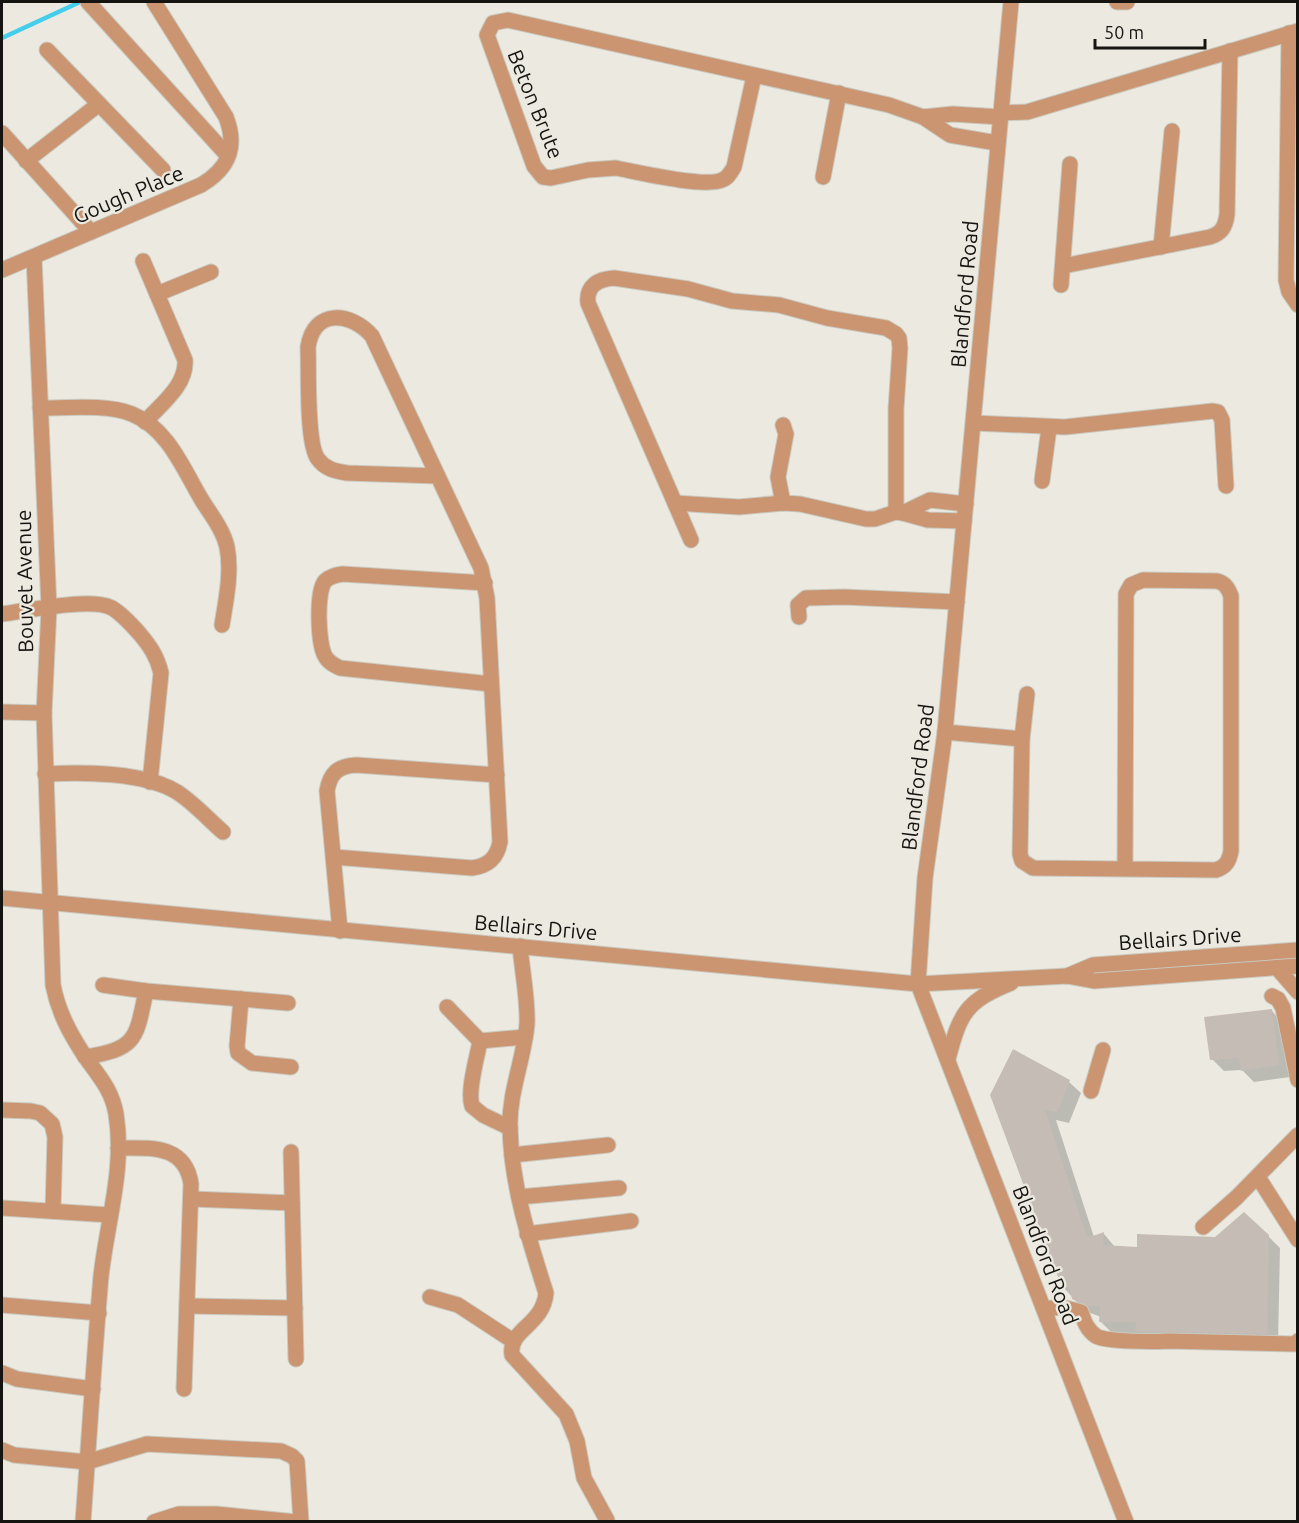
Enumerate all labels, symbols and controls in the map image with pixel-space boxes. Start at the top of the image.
scale bar [1095,12,1204,50]
text: 50 m [1104,22,1144,42]
street label: Beton Brute [503,46,569,162]
street label: Gough Place [69,160,187,228]
street label: Blandford Road [946,219,982,369]
street label: Bouvet Avenue [11,509,37,653]
street label: Blandford Road [896,702,938,852]
street label: Bellairs Drive [473,910,599,944]
street label: Bellairs Drive [1118,922,1242,954]
street label: Blandford Road [1008,1182,1084,1328]

